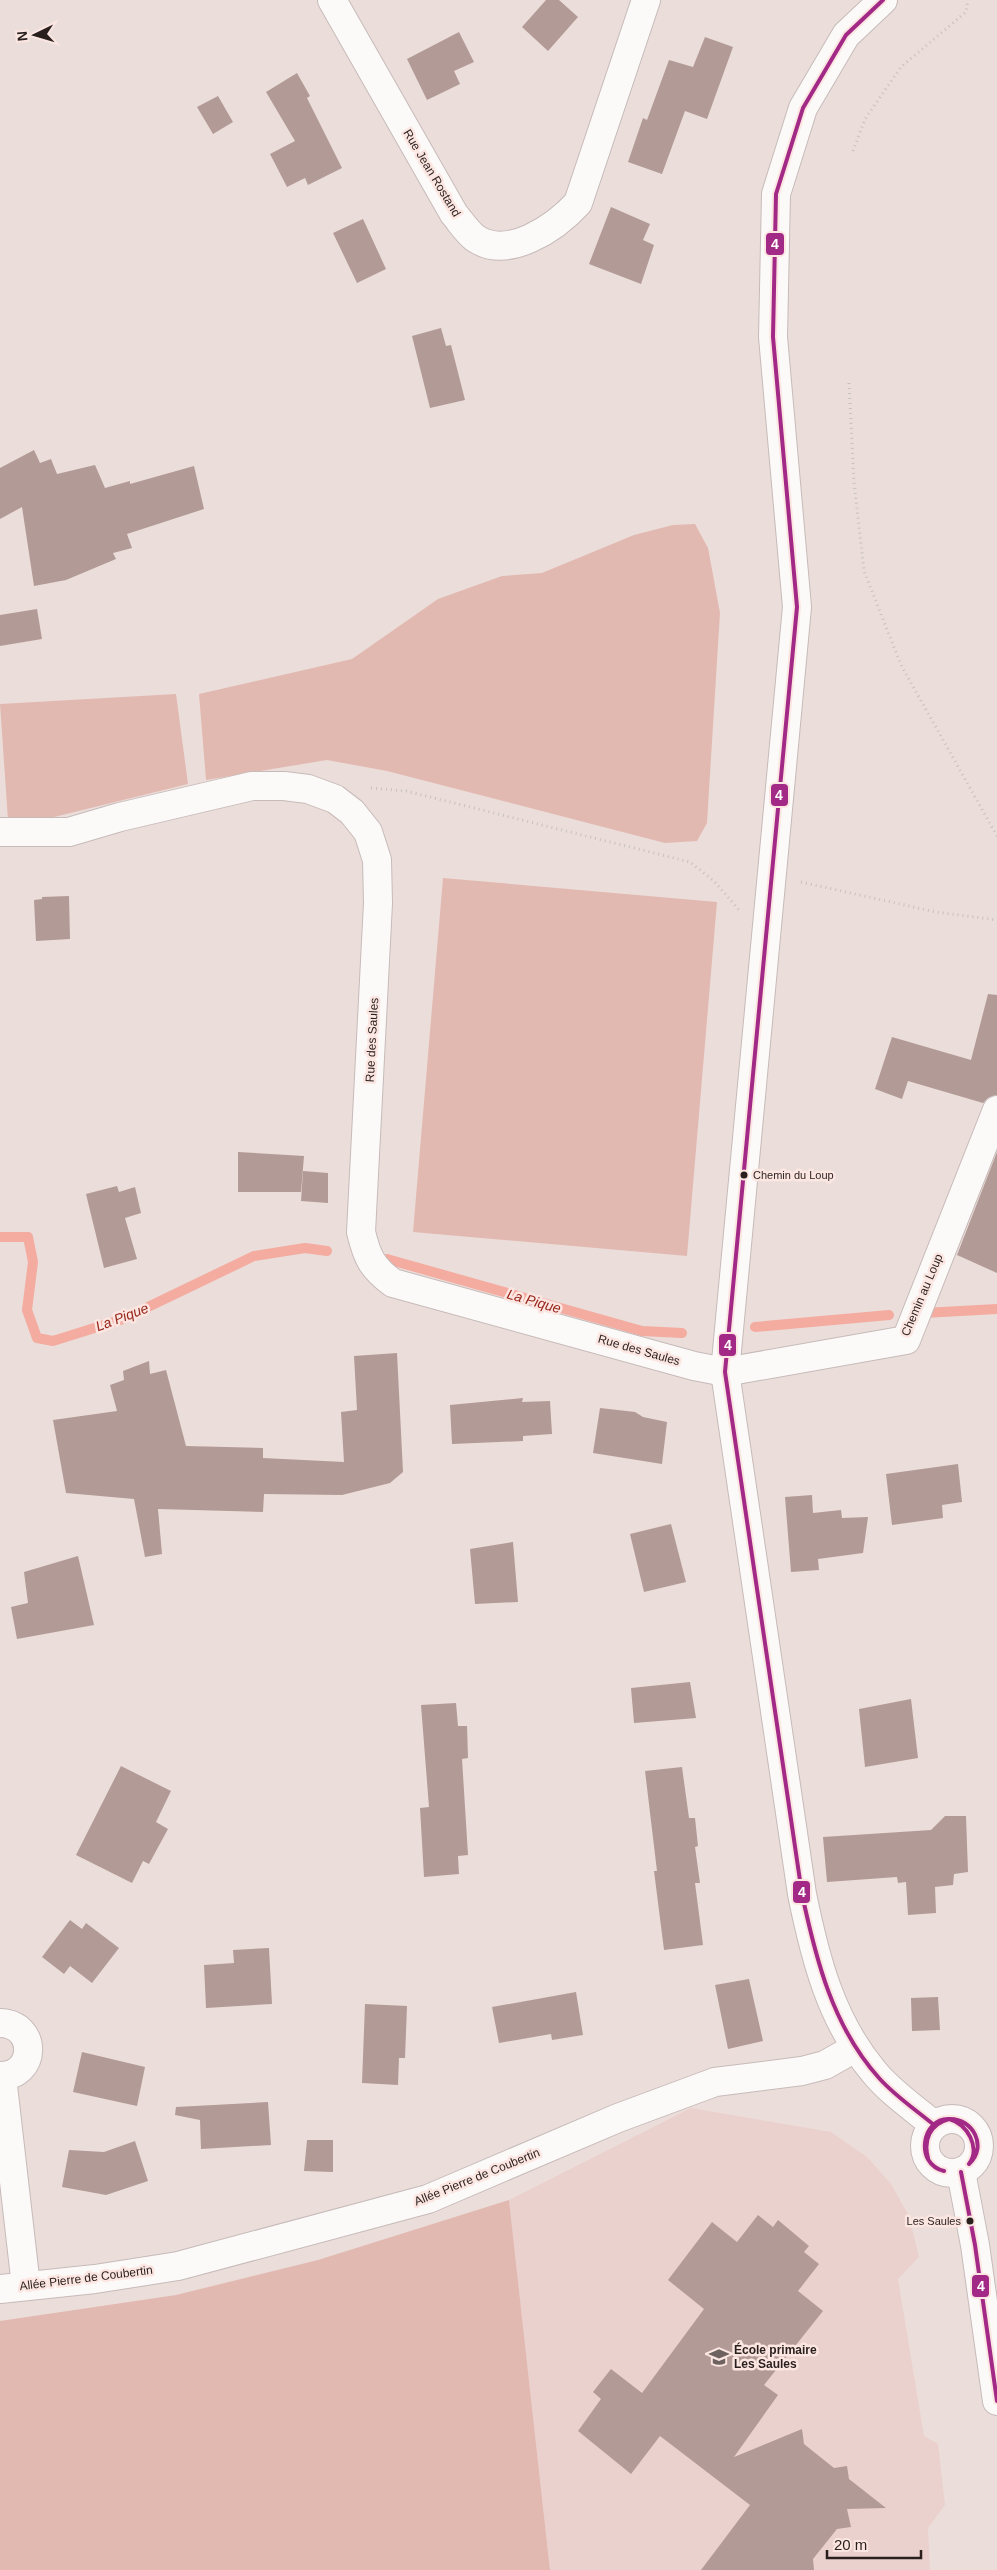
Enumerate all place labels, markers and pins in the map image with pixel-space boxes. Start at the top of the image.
place label: Chemin du Loup [753,1169,834,1181]
marker: Chemin du Loup [739,1170,749,1180]
place label: Les Saules [907,2215,961,2227]
marker: Les Saules [965,2216,975,2226]
place label: École primaire Les Saules [734,2342,817,2371]
school or university icon: École primaire Les Saules [708,2346,730,2368]

